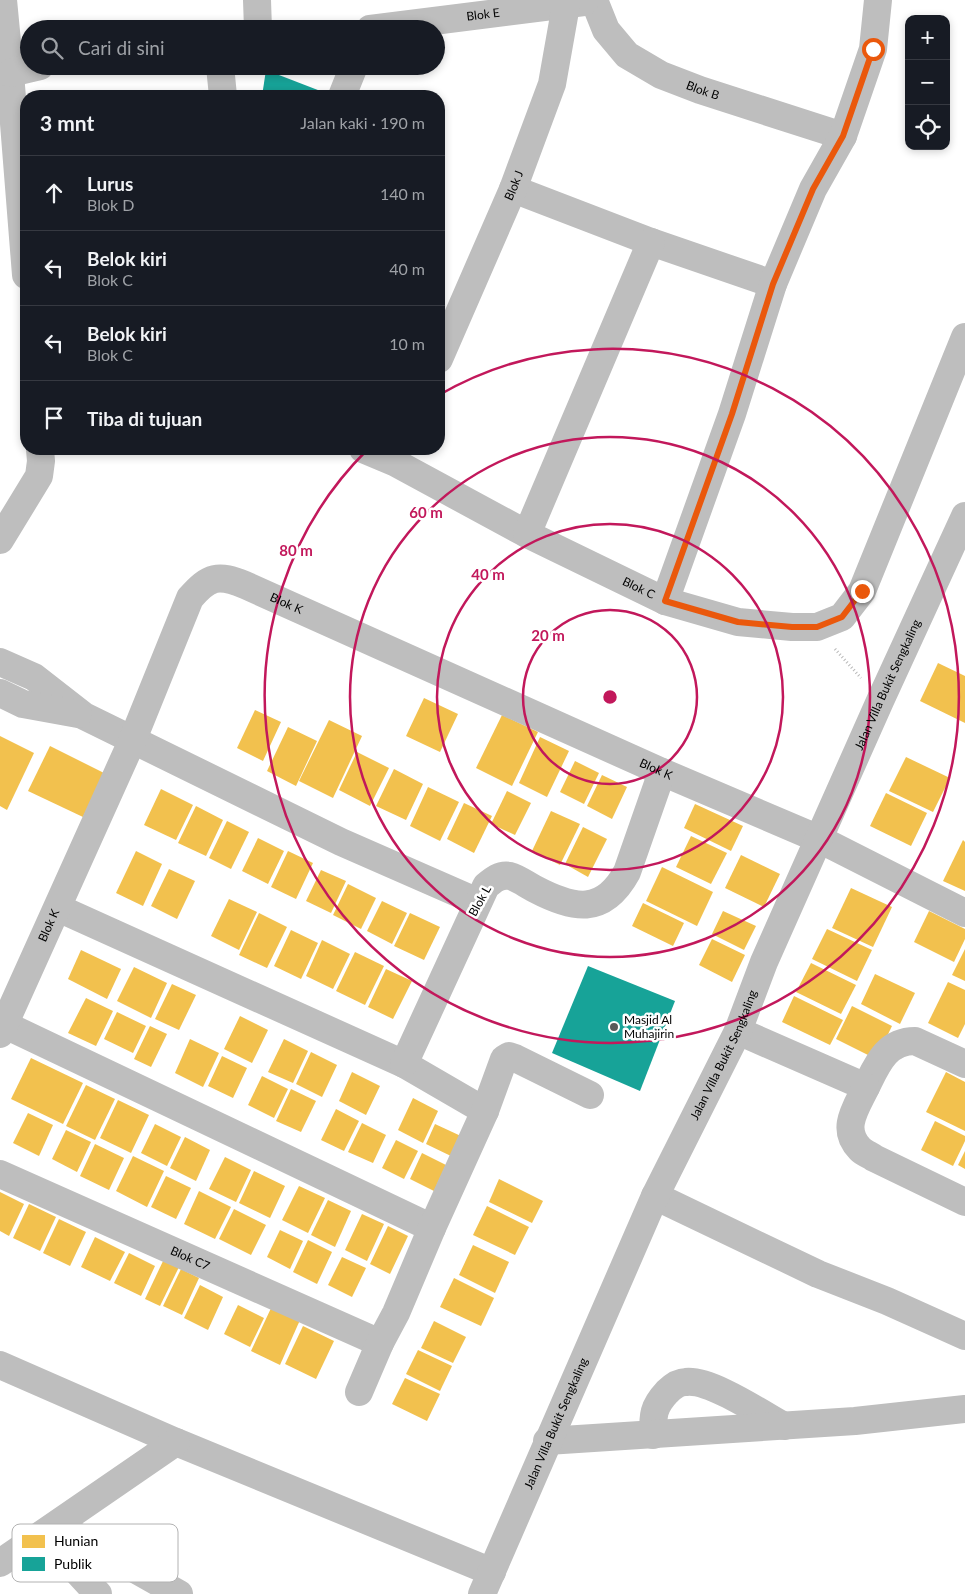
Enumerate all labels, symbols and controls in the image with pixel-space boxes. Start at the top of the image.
street label: Blok E [466,5,501,24]
map controls [905,15,950,150]
button: + [905,15,950,60]
search box [20,20,445,75]
icon: search [38,34,66,62]
text: Cari di sini [78,36,165,59]
route start [862,38,885,61]
button: − [905,60,950,105]
street label: Blok B [684,77,722,103]
button: locate [905,105,950,150]
text: 3 mnt [40,110,94,135]
text: Jalan kaki · 190 m [300,113,425,132]
street label: Blok J [501,168,526,203]
text: Lurus [87,172,133,195]
icon: ahead [40,179,68,207]
text: 140 m [380,184,425,203]
text: Blok D [87,195,134,214]
text: Belok kiri [87,247,167,270]
icon: left [40,254,68,282]
text: 40 m [389,259,425,278]
text: Blok C [87,270,133,289]
text: Belok kiri [87,322,167,345]
icon: left [40,329,68,357]
text: 10 m [389,334,425,353]
text: Blok C [87,345,133,364]
icon: arrive [40,404,68,432]
text: Tiba di tujuan [87,407,202,430]
text: 60 m [409,503,443,521]
text: 80 m [279,541,313,559]
text: 40 m [471,565,505,583]
street label: Blok C [620,573,658,602]
route end [851,580,874,603]
street label: Blok K [268,589,305,617]
street label: Jalan Villa Bukit Sengkaling [851,617,924,752]
text: 20 m [531,626,565,644]
centre of rings [601,688,619,706]
street label: Blok K [637,755,675,783]
street label: Blok L [465,883,494,919]
street label: Blok K [35,906,62,944]
street label: Jalan Villa Bukit Sengkaling [687,988,760,1122]
place label: Masjid Al Muhajirin [624,1012,674,1041]
marker: Masjid Al Muhajirin [608,1021,620,1033]
street label: Blok C7 [168,1243,212,1273]
street label: Jalan Villa Bukit Sengkaling [521,1355,591,1491]
legend [12,1524,178,1582]
text: Hunian [54,1532,98,1549]
text: Publik [54,1555,93,1572]

